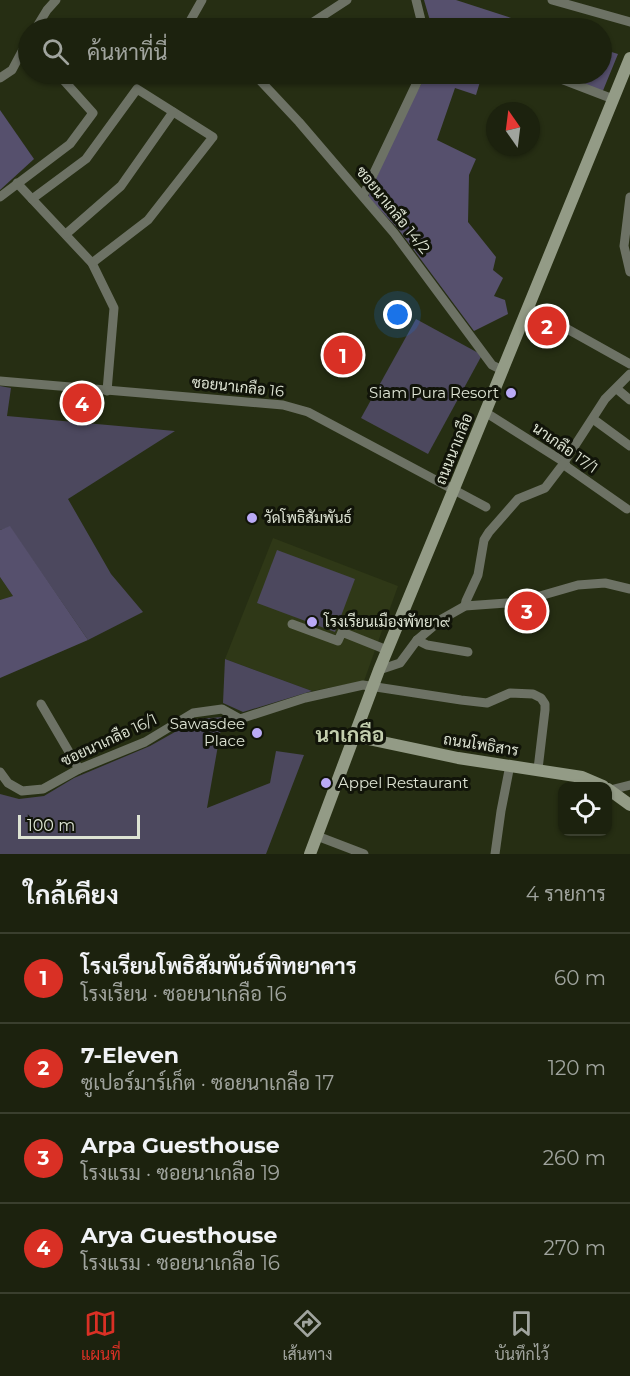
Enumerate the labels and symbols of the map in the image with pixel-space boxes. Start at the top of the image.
north arrow [486,102,540,156]
street label: ซอยนาเกลือ 14/2 [352,162,435,257]
your location [383,300,412,329]
pin: 2 [528,304,566,348]
pin: 1 [324,332,362,378]
street label: ซอยนาเกลือ 16 [191,372,285,401]
pin: 4 [62,380,101,426]
place label: Siam Pura Resort [369,383,499,402]
marker: Siam Pura Resort [504,386,518,400]
street label: ถนนนาเกลือ [431,410,476,487]
street label: นาเกลือ 17/1 [529,418,602,477]
place label: วัดโพธิสัมพันธ์ [264,508,352,527]
marker: วัดโพธิสัมพันธ์ [245,511,259,525]
pin: 3 [508,588,546,634]
place label: โรงเรียนเมืองพัทยา๙ [323,612,450,631]
marker: โรงเรียนเมืองพัทยา๙ [305,615,319,629]
street label: ซอยนาเกลือ 16/1 [58,709,160,770]
place label: Sawasdee Place [170,714,245,750]
district label: นาเกลือ [316,722,384,747]
marker: Sawasdee Place [250,726,264,740]
street label: ถนนโพธิสาร [442,729,520,760]
place label: Appel Restaurant [338,773,469,792]
marker: Appel Restaurant [319,776,333,790]
scale bar [18,812,140,840]

